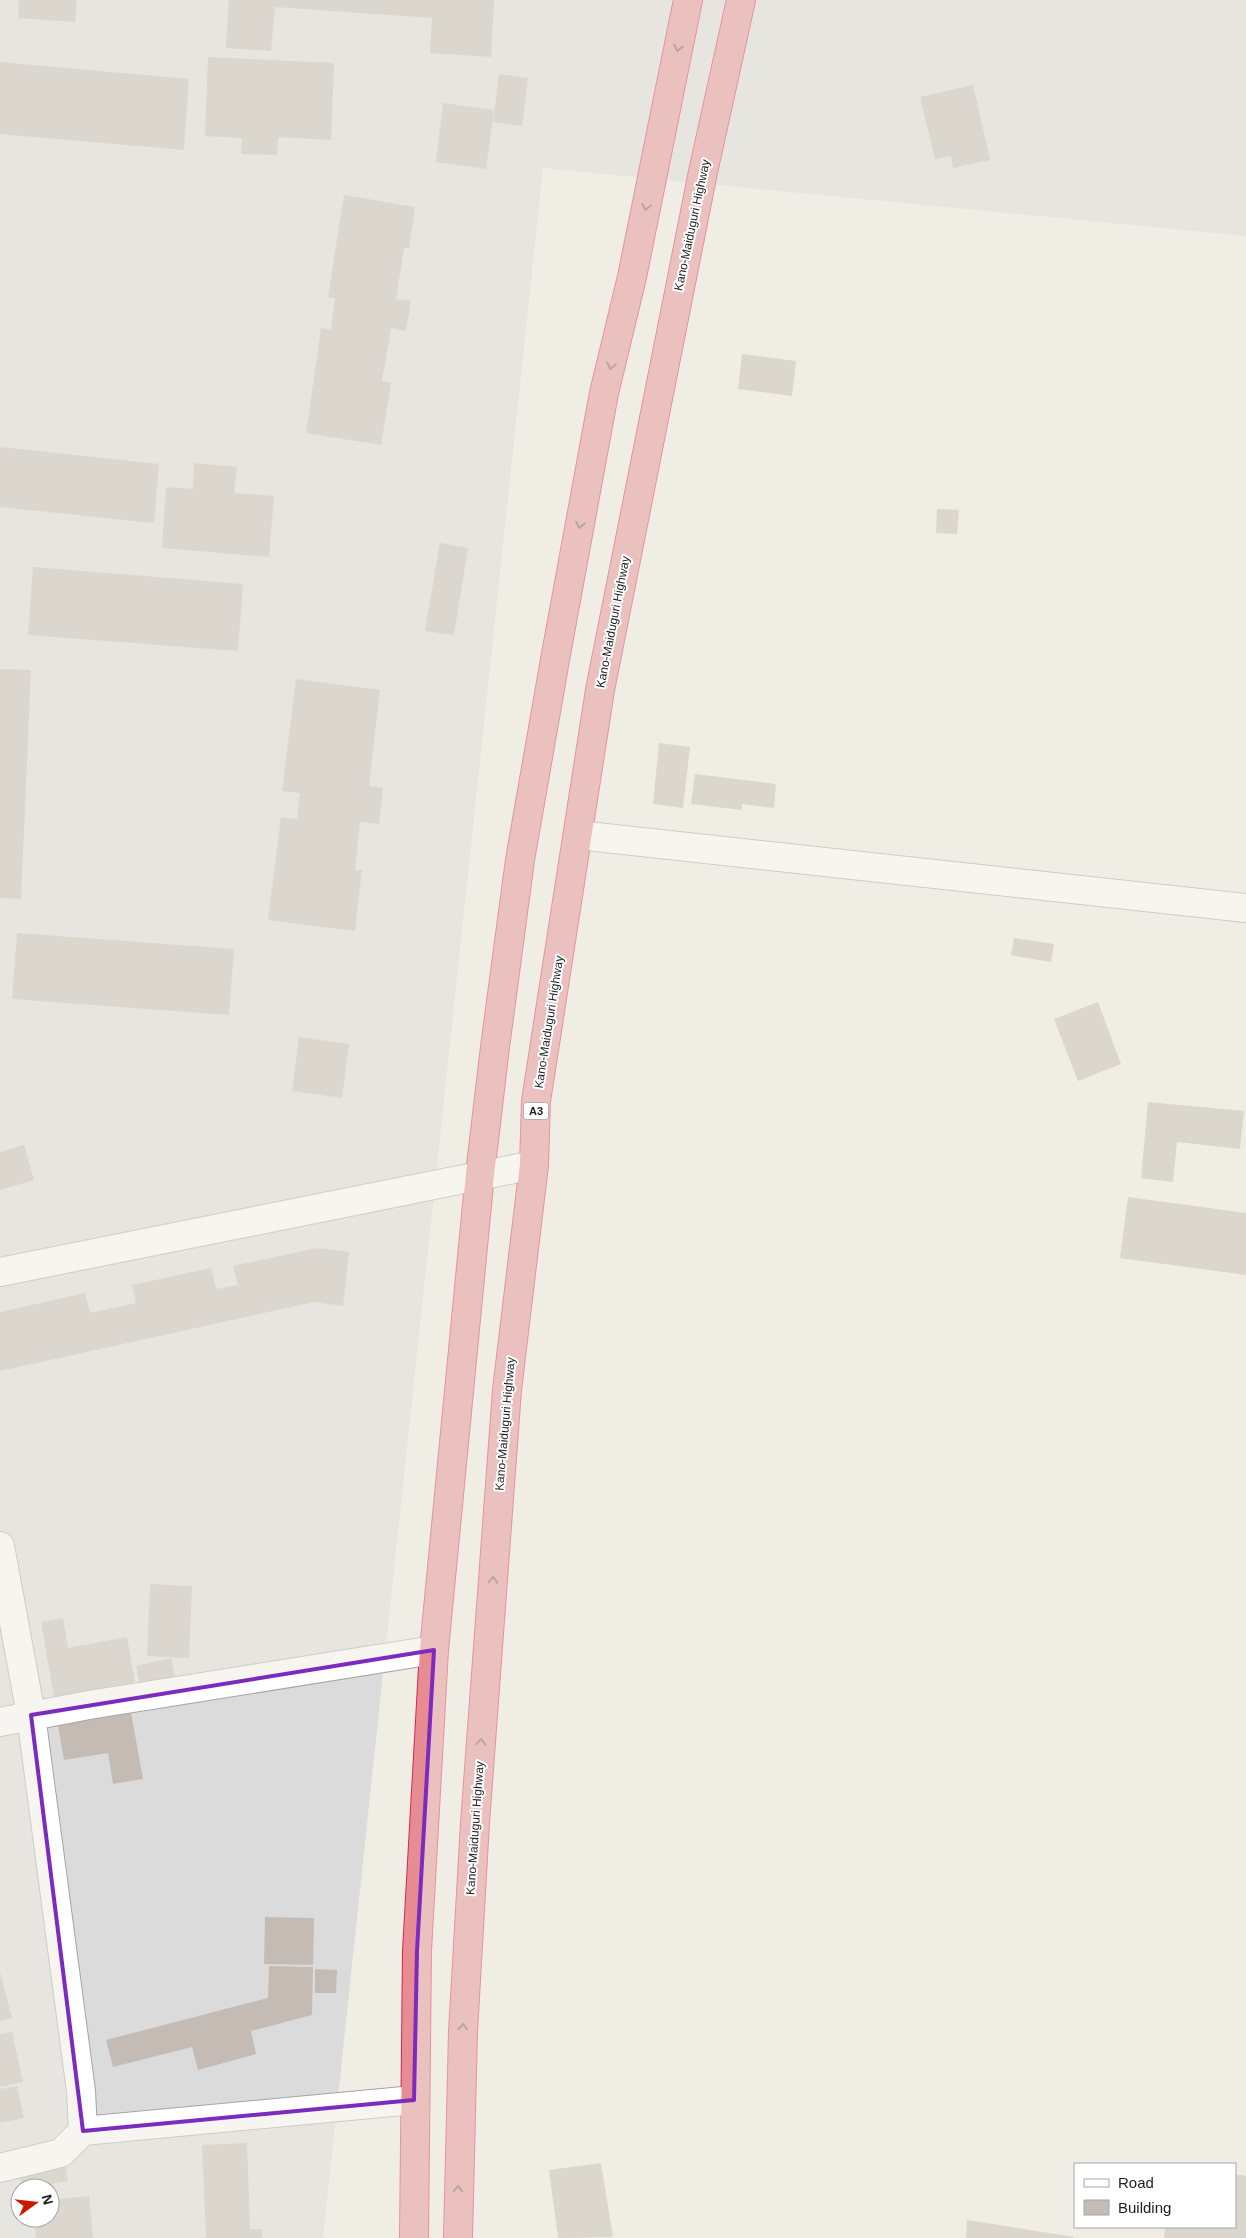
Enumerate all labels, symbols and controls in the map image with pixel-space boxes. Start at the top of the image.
one-way arrow [673,43,684,52]
street label: Kano-Maiduguri Highway [671,158,713,292]
one-way arrow [641,203,652,212]
one-way arrow [606,361,617,370]
one-way arrow [575,521,585,530]
street label: Kano-Maiduguri Highway [593,555,633,689]
street label: Kano-Maiduguri Highway [532,955,566,1089]
road number: A3 [524,1102,548,1120]
street label: Kano-Maiduguri Highway [492,1357,518,1491]
one-way arrow [487,1576,498,1584]
one-way arrow [475,1738,486,1746]
street label: Kano-Maiduguri Highway [463,1761,487,1895]
one-way arrow [458,2023,469,2031]
legend [1074,2163,1236,2228]
text: Road [1118,2174,1154,2191]
north arrow [10,2178,60,2228]
one-way arrow [453,2185,463,2193]
text: N [39,2193,57,2207]
text: Building [1118,2199,1171,2216]

